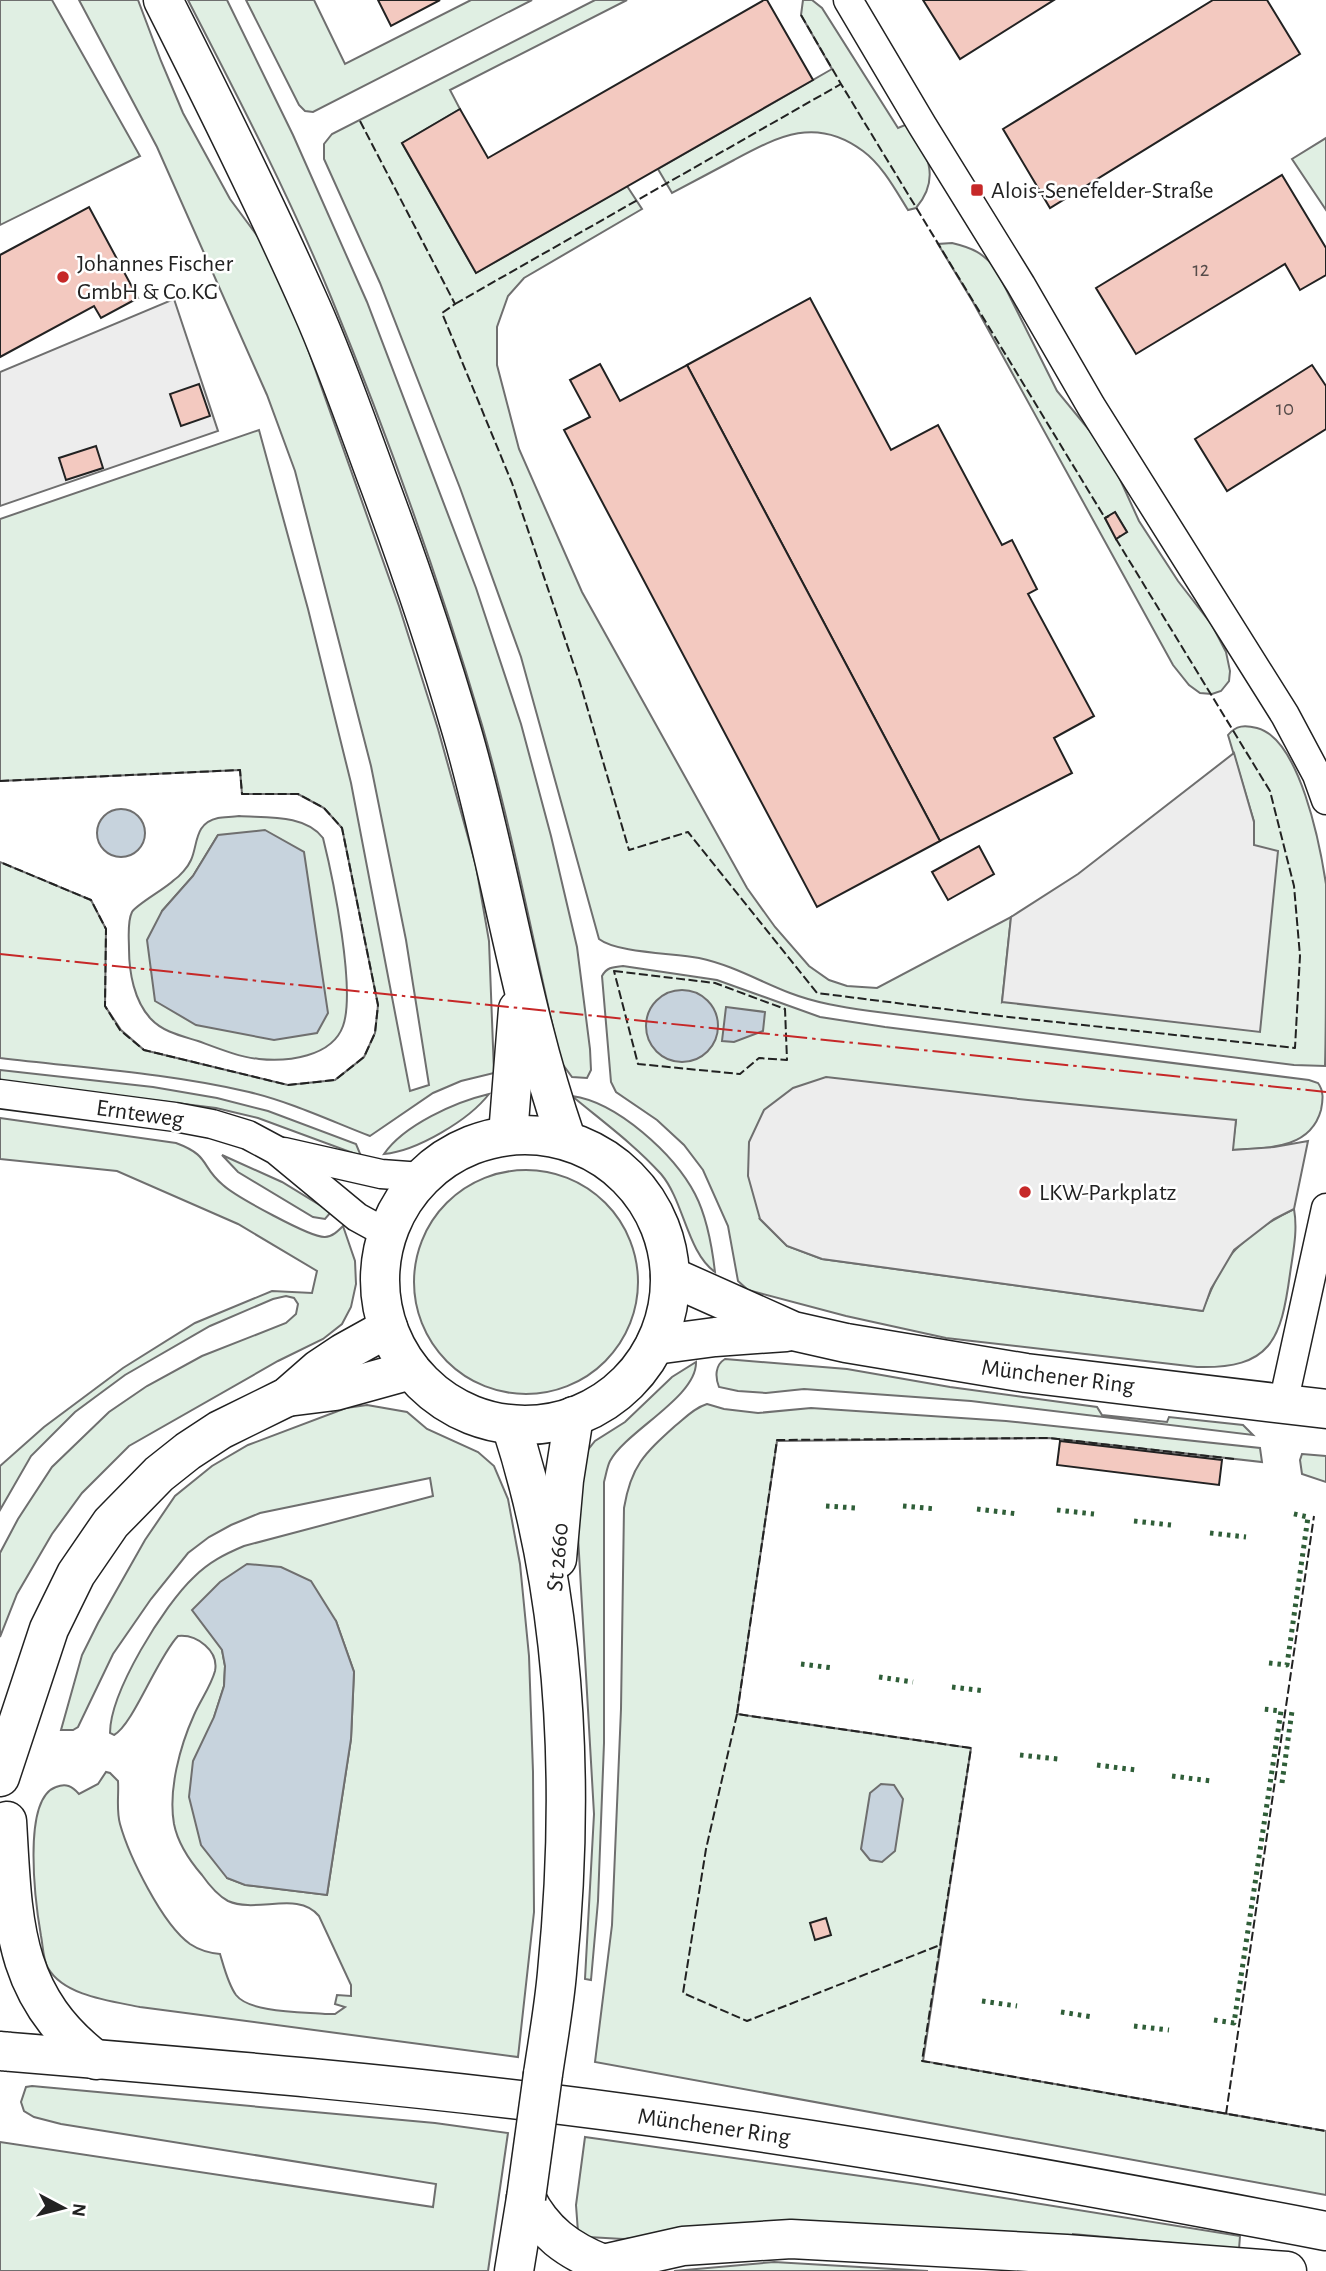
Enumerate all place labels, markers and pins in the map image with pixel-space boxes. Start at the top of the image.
place label: Alois-Senefelder-Straße [991,179,1214,203]
marker: Alois-Senefelder-Straße [969,182,985,198]
place label: Johannes Fischer GmbH & Co.KG [77,252,233,304]
marker: Johannes Fischer GmbH & Co.KG [55,269,71,285]
place label: LKW-Parkplatz [1039,1181,1177,1205]
marker: LKW-Parkplatz [1017,1184,1033,1200]

